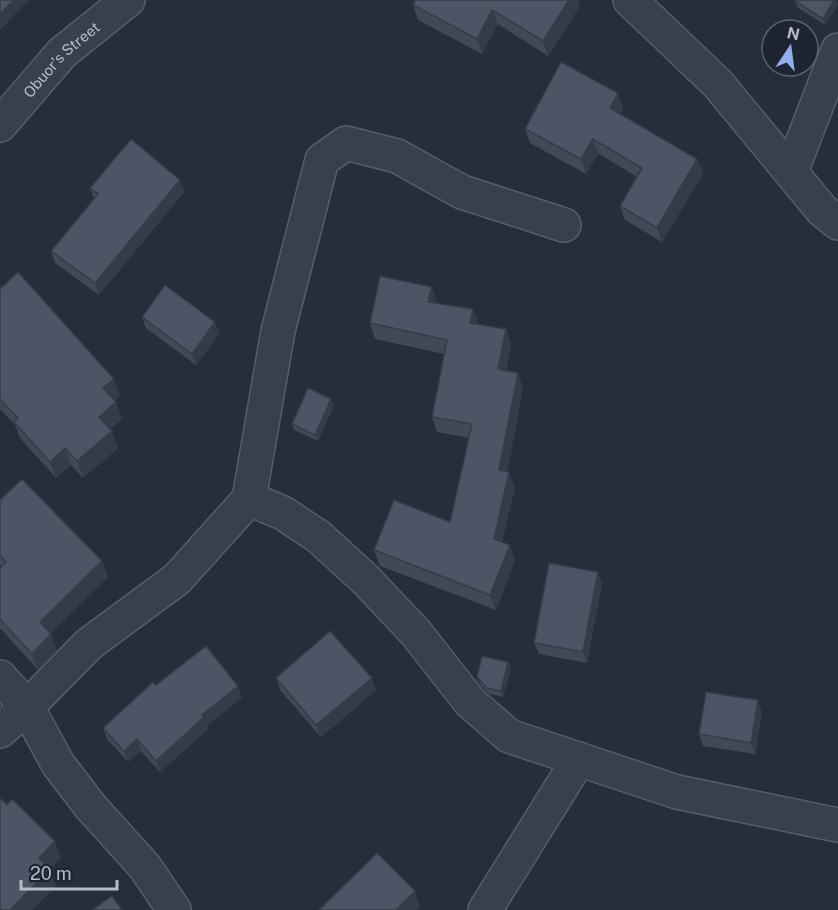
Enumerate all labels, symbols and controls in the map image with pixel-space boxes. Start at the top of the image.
street label: Obuor’s Street [19,18,103,101]
north arrow [760,18,820,78]
text: N [785,23,801,45]
scale bar [21,853,117,891]
text: 20 m [30,863,72,884]

